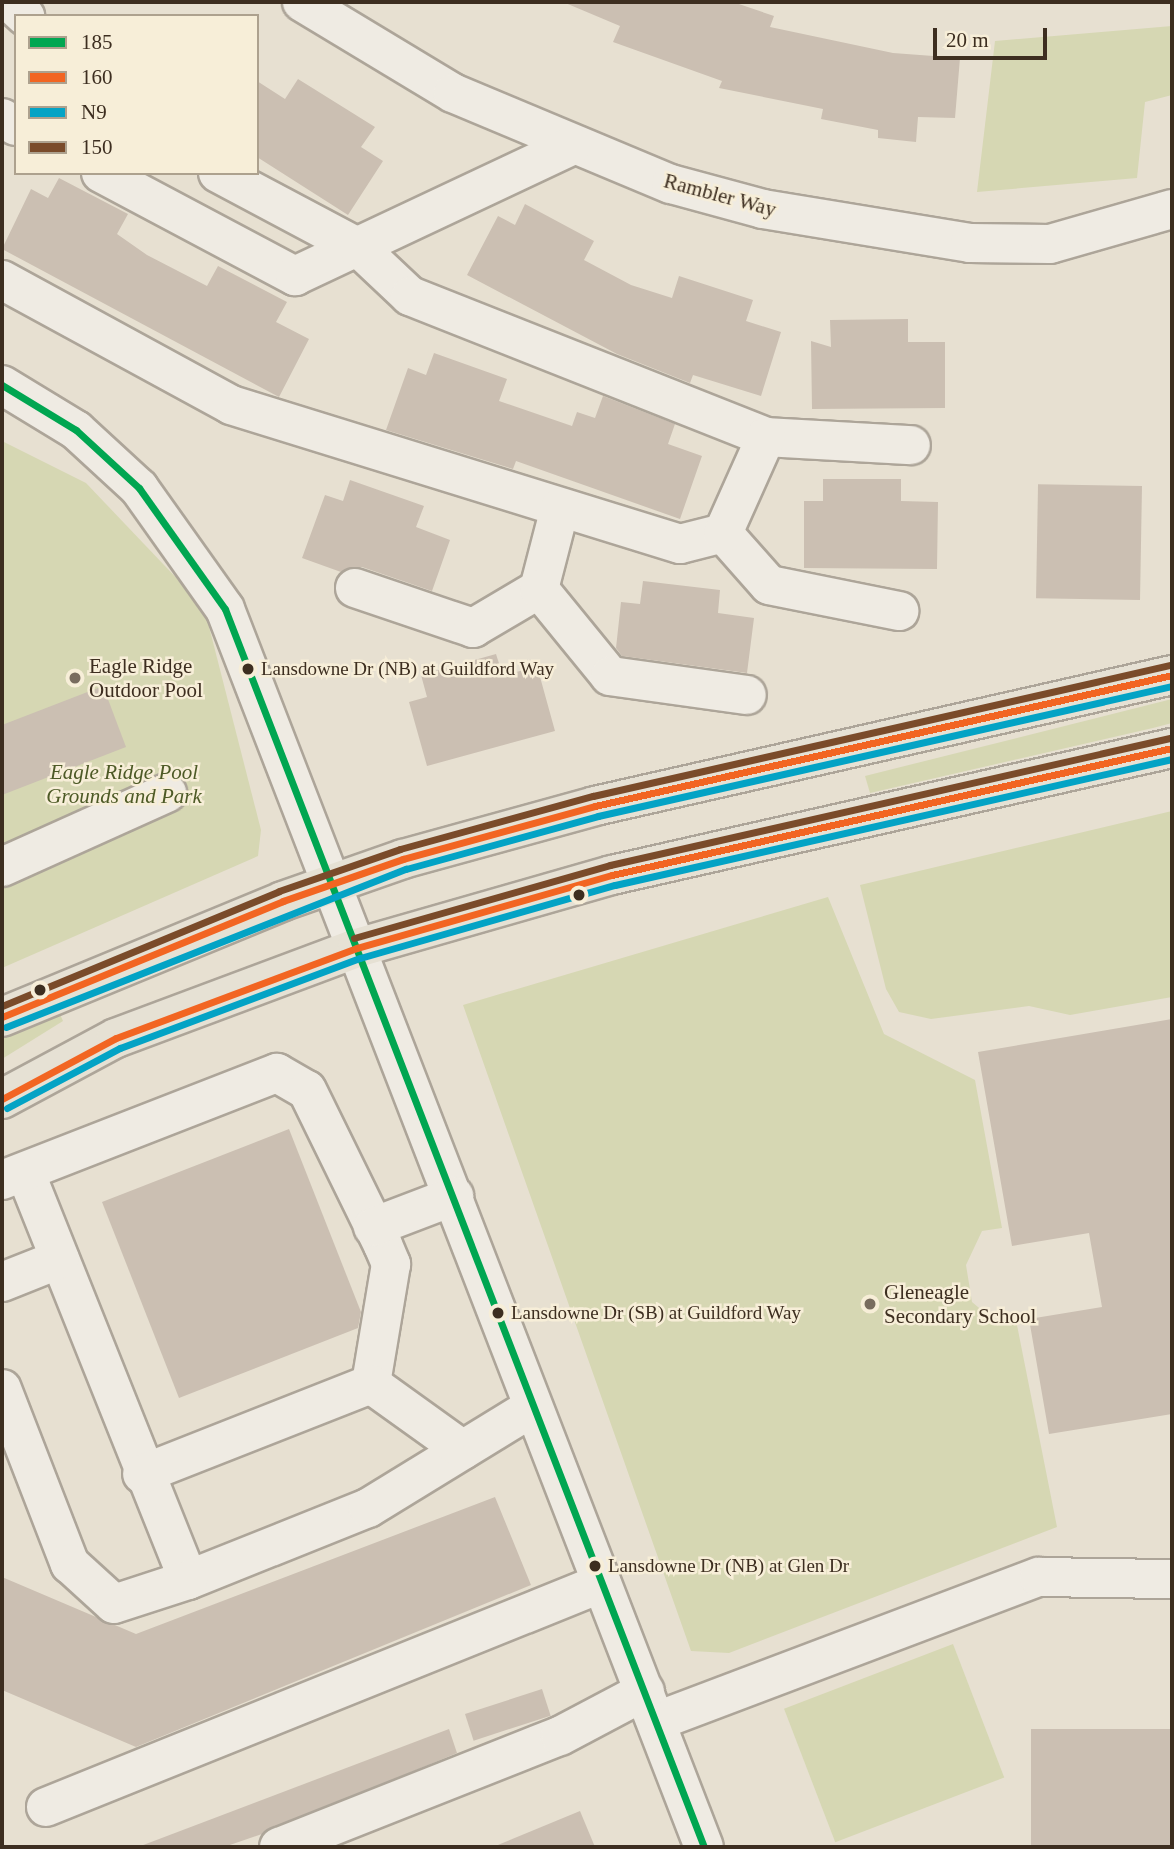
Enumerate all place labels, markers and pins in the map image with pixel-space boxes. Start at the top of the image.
place label: Eagle Ridge Outdoor Pool [89,653,203,703]
place label: Lansdowne Dr (NB) at Guildford Way [261,658,554,680]
marker: Lansdowne Dr (NB) at Guildford Way [241,662,255,676]
marker: Eagle Ridge Outdoor Pool [67,670,83,686]
unlabelled marker [572,888,586,902]
unlabelled marker [33,983,47,997]
place label: Gleneagle Secondary School [884,1279,1036,1329]
marker: Gleneagle Secondary School [862,1296,878,1312]
place label: Lansdowne Dr (SB) at Guildford Way [511,1302,801,1324]
marker: Lansdowne Dr (SB) at Guildford Way [491,1306,505,1320]
place label: Lansdowne Dr (NB) at Glen Dr [608,1555,849,1577]
marker: Lansdowne Dr (NB) at Glen Dr [588,1559,602,1573]

